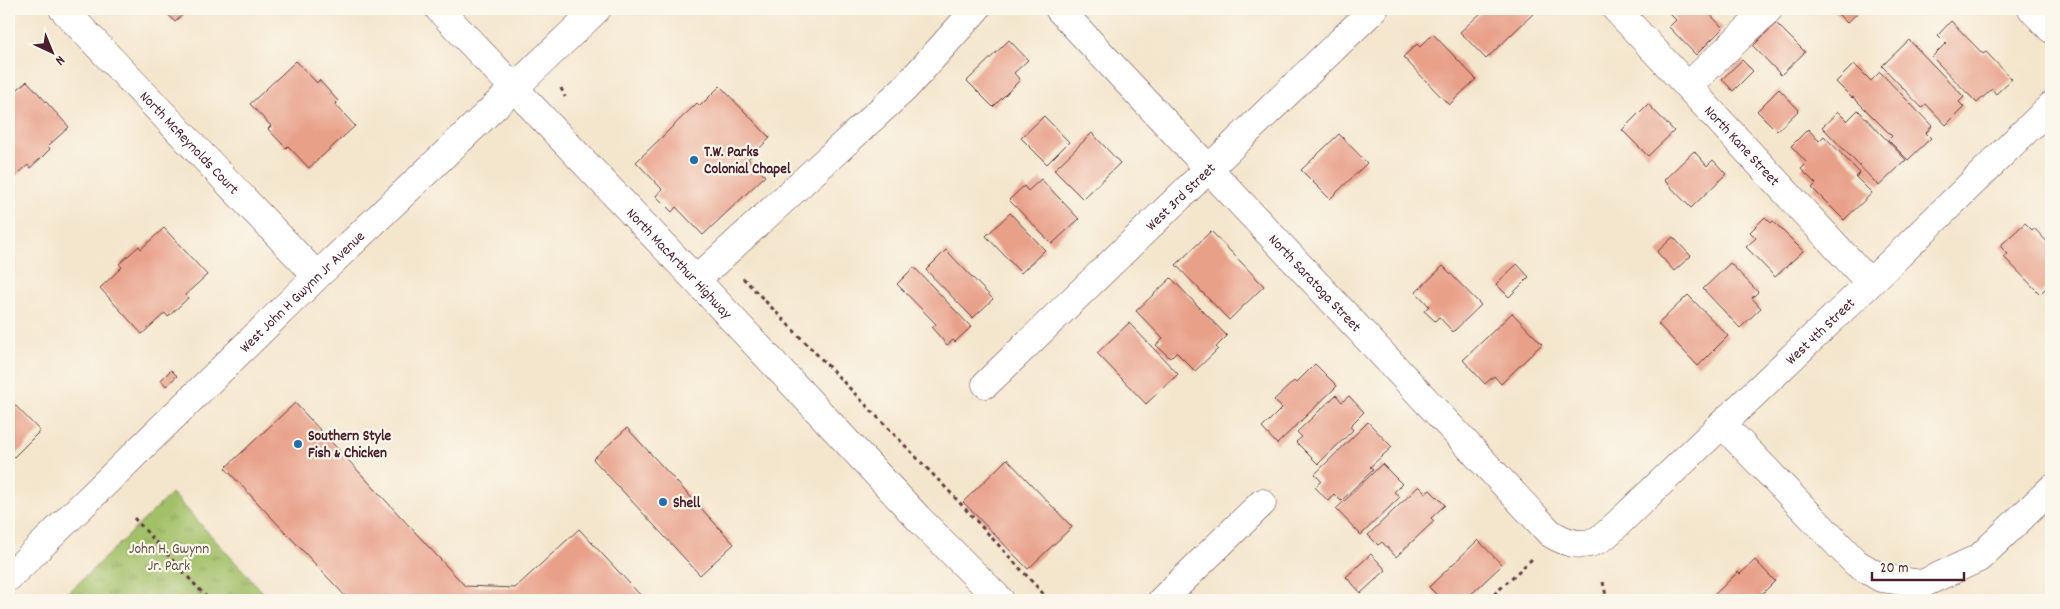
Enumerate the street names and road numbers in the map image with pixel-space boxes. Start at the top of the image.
street label: North McReynolds Court [134,87,244,201]
street label: North Kane Street [1698,102,1784,192]
street label: West 3rd Street [1142,158,1222,237]
street label: North MacArthur Highway [620,204,737,326]
street label: West John H Gwynn Jr Avenue [235,226,371,359]
street label: North Saratoga Street [1262,230,1366,338]
street label: West 4th Street [1781,293,1861,371]

